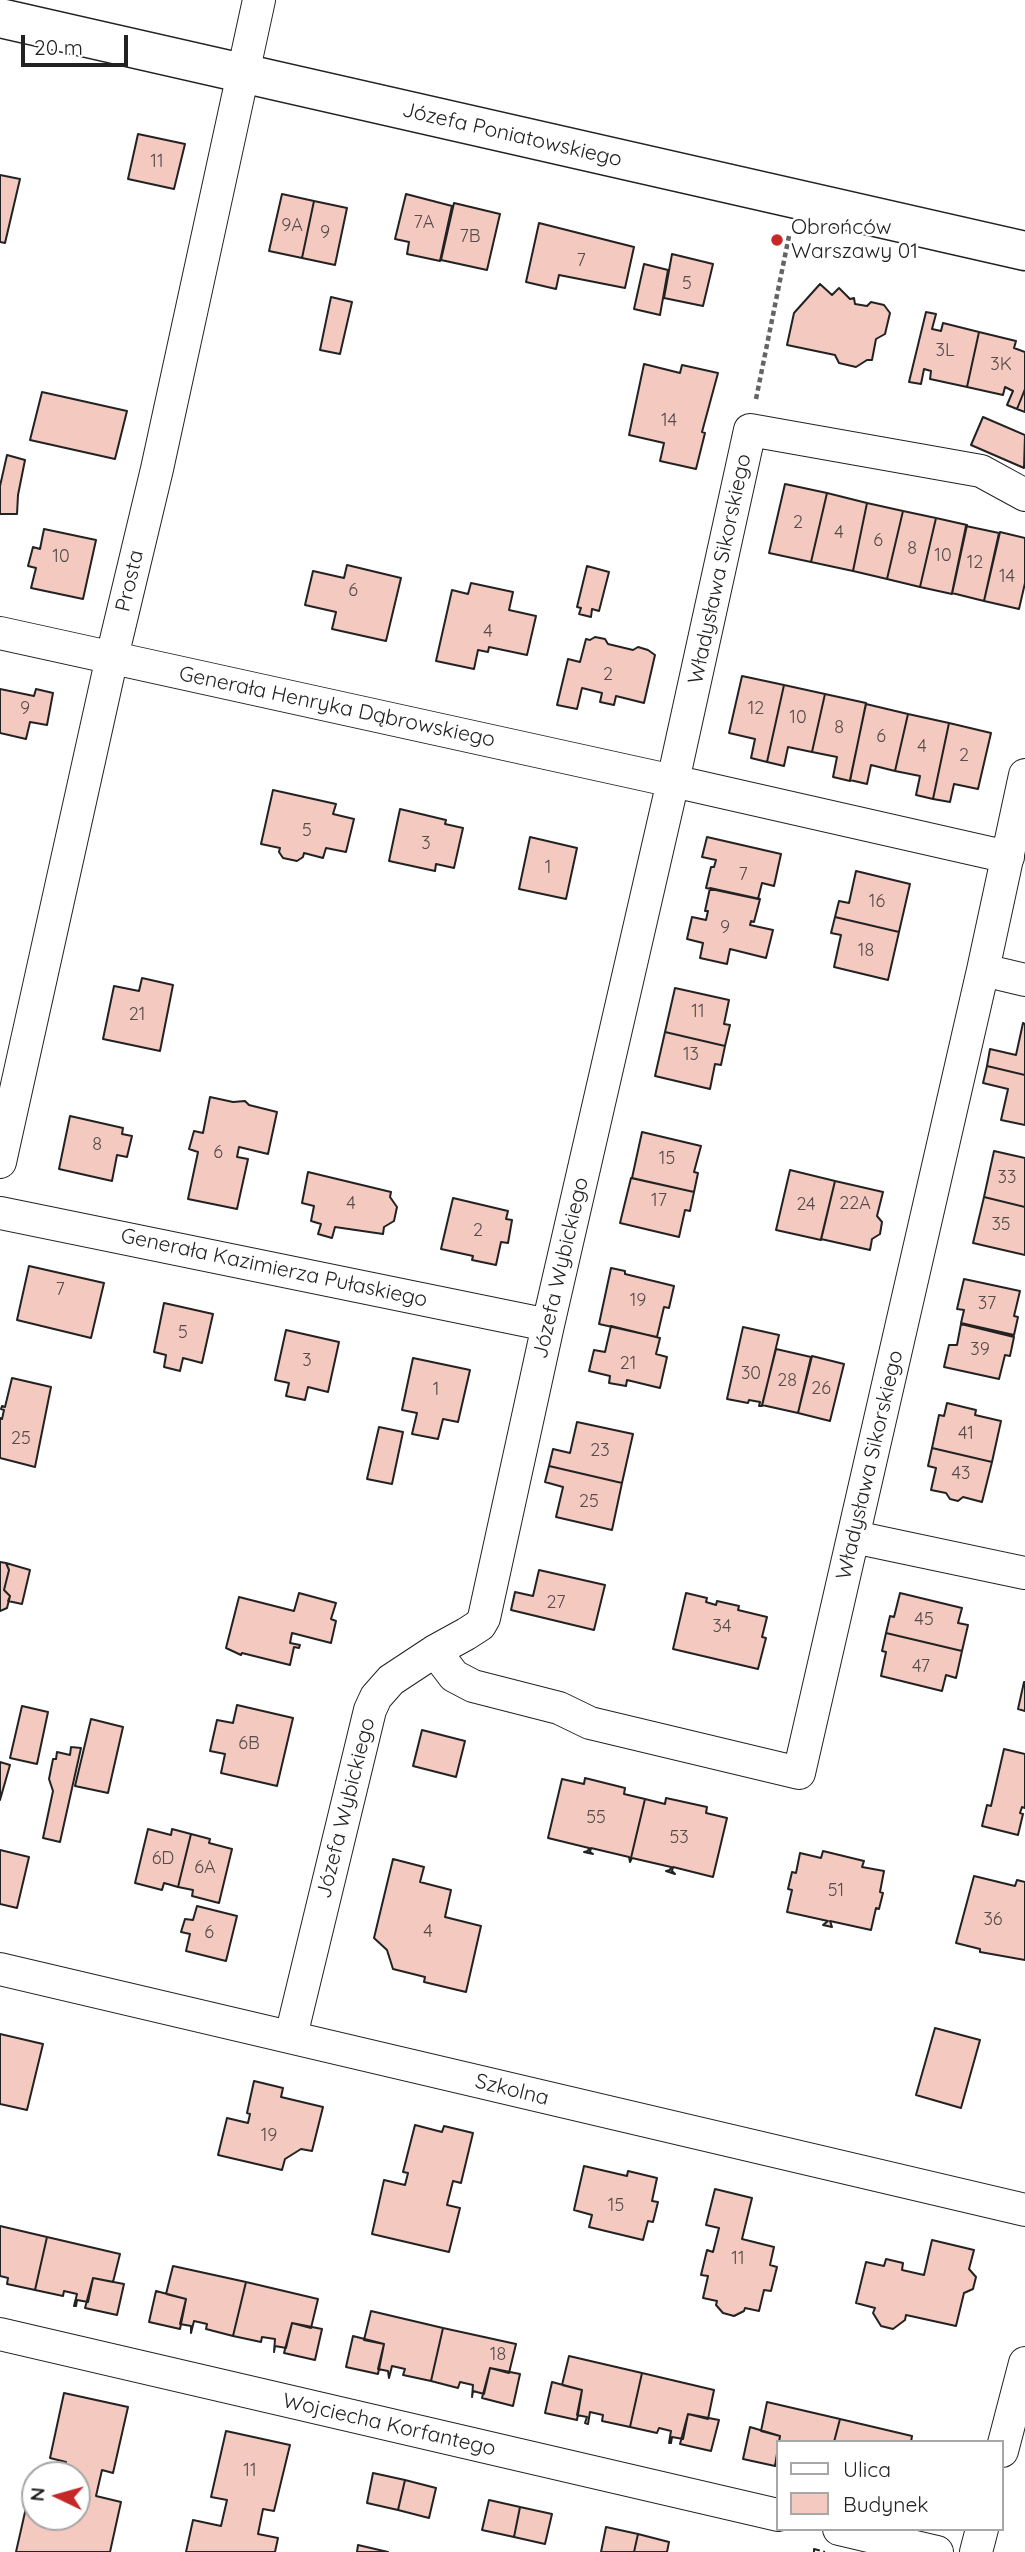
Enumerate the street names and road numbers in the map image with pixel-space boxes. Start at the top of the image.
street label: Józefa Poniatowskiego [400,97,624,173]
street label: Władysława Sikorskiego [683,452,757,686]
street label: Prosta [111,548,149,614]
street label: Generała Henryka Dąbrowskiego [177,661,497,753]
street label: Józefa Wybickiego [528,1175,594,1361]
street label: Generała Kazimierza Pułaskiego [119,1223,429,1313]
street label: Władysława Sikorskiego [831,1348,909,1582]
street label: Józefa Wybickiego [311,1715,381,1901]
street label: Szkolna [473,2069,551,2111]
street label: Wojciecha Korfantego [280,2388,498,2462]

